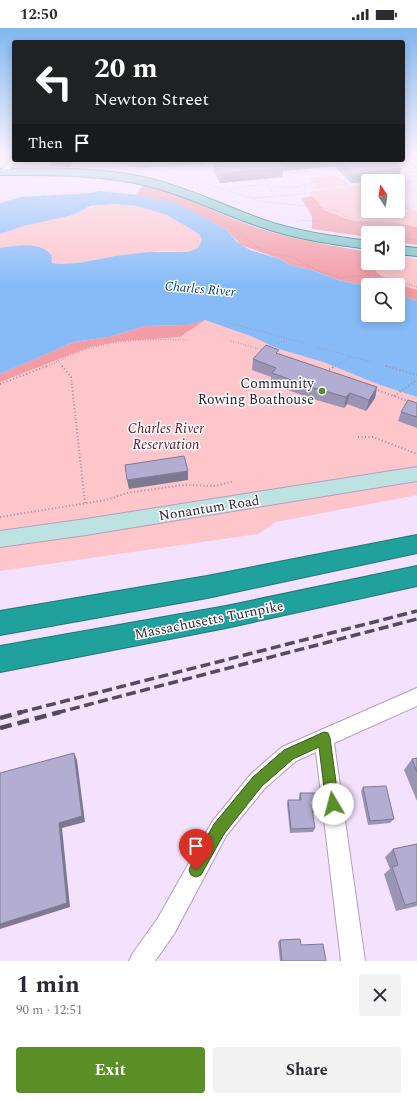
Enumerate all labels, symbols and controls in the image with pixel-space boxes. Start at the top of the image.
text: 12:50 [20,3,58,26]
text: 20 m [94,47,158,90]
icon: left [28,56,80,108]
text: Newton Street [94,86,209,113]
text: Then [28,132,63,155]
icon: arrive [71,132,93,154]
north arrow [361,174,405,218]
map controls [361,174,405,322]
button: sound [361,226,405,270]
water label: Charles River [164,276,237,302]
button: search [361,278,405,322]
place label: Community Rowing Boathouse [198,373,315,410]
marker: Community Rowing Boathouse [317,386,327,396]
park label: Charles River Reservation [128,418,204,455]
street label: Nonantum Road [157,490,261,526]
street label: Massachusetts Turnpike [133,595,286,645]
position arrow [312,783,354,825]
pin [179,829,213,870]
icon: arrive [185,835,207,857]
text: 1 min [16,967,80,1003]
button: close [359,974,401,1016]
text: 90 m · 12:51 [16,1000,82,1020]
button: Exit [16,1047,205,1093]
button: Share [213,1047,401,1093]

